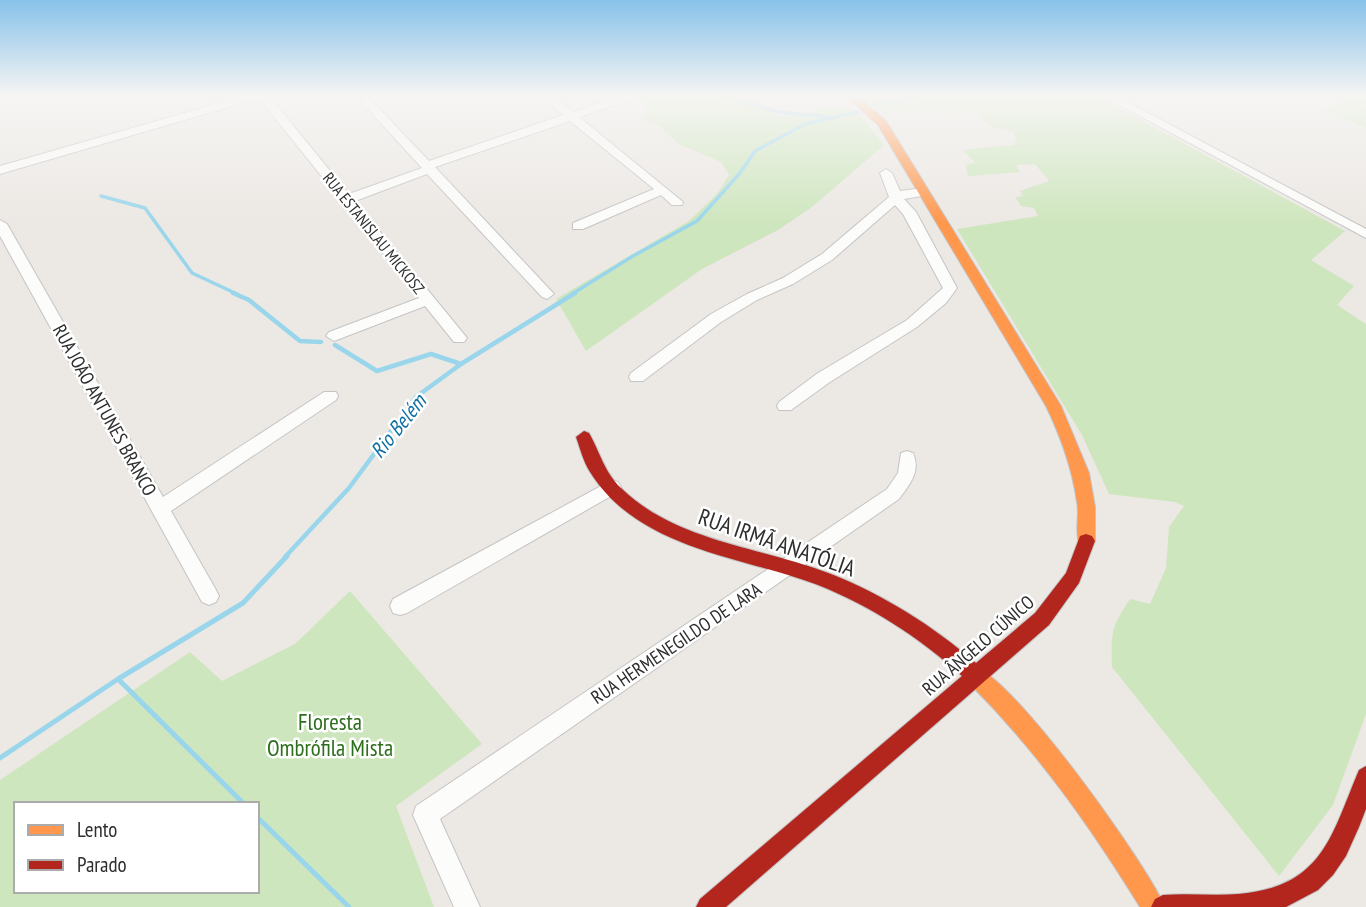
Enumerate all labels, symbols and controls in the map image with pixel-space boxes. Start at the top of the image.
street label: RUA ESTANISLAU MICKOSZ [319,168,429,298]
street label: RUA JOÃO ANTUNES BRANCO [48,320,162,500]
water label: Rio Belém [364,388,433,463]
street label: RUA IRMÃ ANATÓLIA [695,502,859,582]
street label: RUA HERMENEGILDO DE LARA [586,577,766,709]
street label: RUA ÂNGELO CÚNICO [917,590,1039,700]
park label: Floresta Ombrófila Mista [267,707,393,762]
legend [14,802,259,893]
text: Lento [77,816,117,843]
text: Parado [77,851,127,878]

